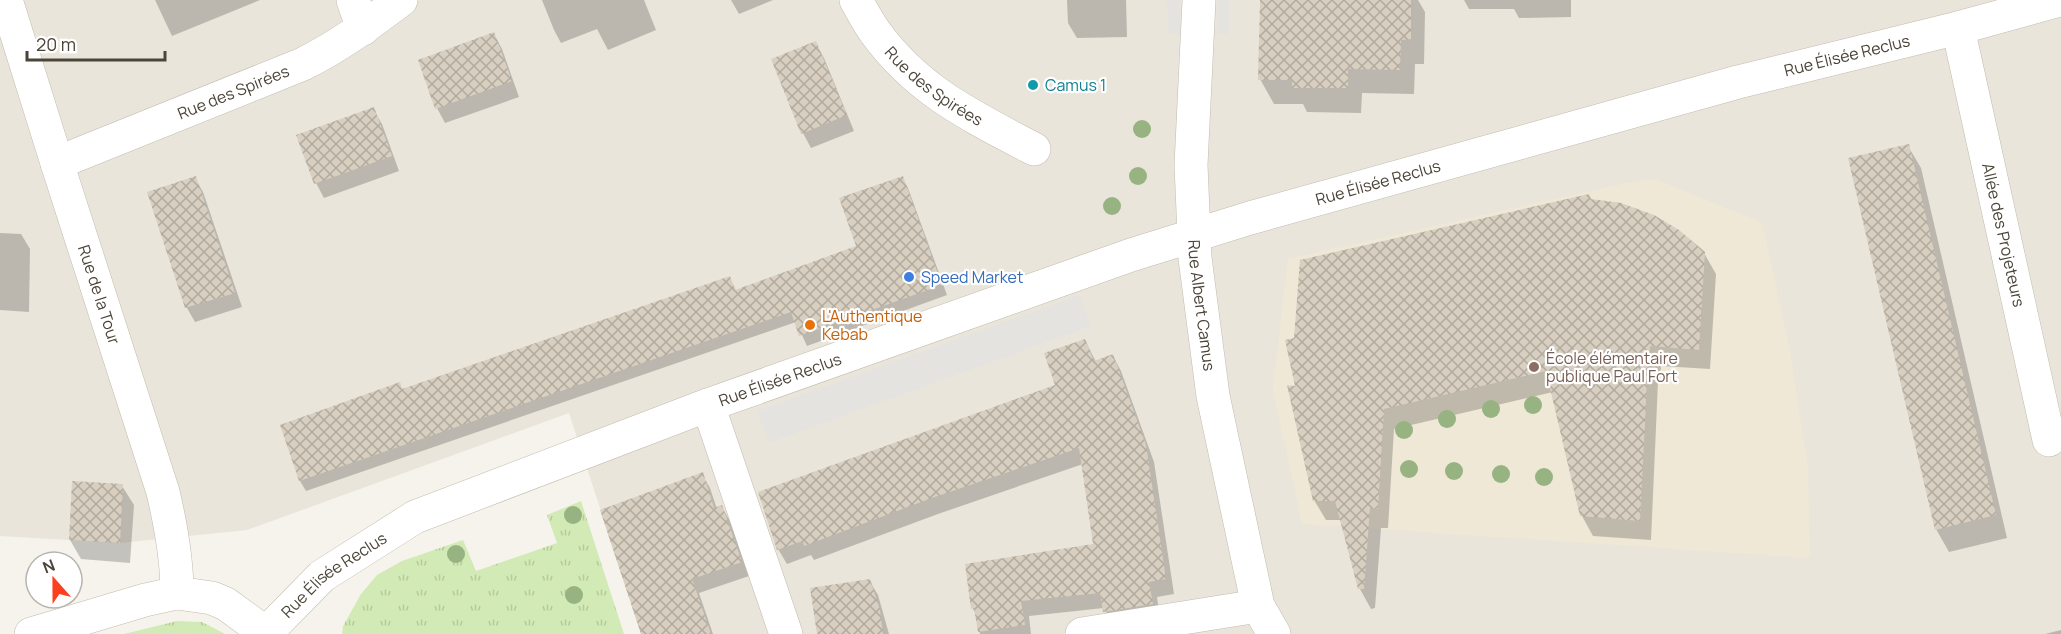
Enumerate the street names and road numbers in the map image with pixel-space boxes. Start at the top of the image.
street label: Rue Élisée Reclus [1782,29,1912,81]
street label: Rue des Spirées [880,42,987,131]
street label: Rue des Spirées [174,60,292,124]
street label: Rue Élisée Reclus [1313,154,1443,210]
street label: Allée des Projeteurs [1977,161,2030,309]
street label: Rue Albert Camus [1183,239,1221,372]
street label: Rue de la Tour [73,242,126,347]
street label: Rue Élisée Reclus [715,348,844,411]
street label: Rue Élisée Reclus [276,527,391,622]

